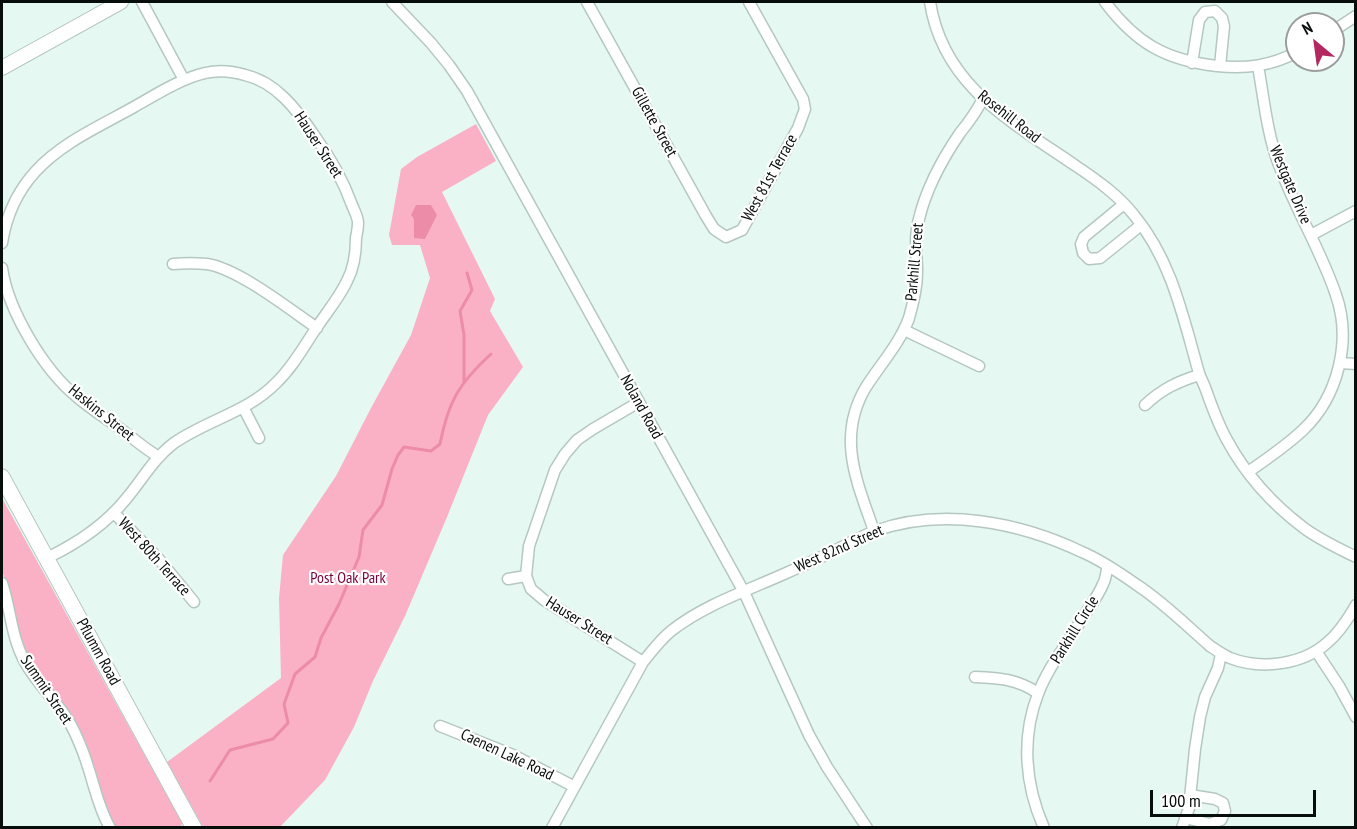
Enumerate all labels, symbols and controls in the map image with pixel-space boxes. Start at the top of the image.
north arrow [1285,12,1345,72]
text: N [1299,17,1316,39]
street label: Gillette Street [627,84,681,160]
street label: Rosehill Road [974,86,1044,148]
street label: Hauser Street [290,108,346,182]
street label: West 81st Terrace [738,131,802,225]
street label: Westgate Drive [1265,143,1315,227]
street label: Parkhill Street [902,222,928,302]
street label: Noland Road [616,372,666,442]
street label: Haskins Street [64,381,138,445]
street label: West 80th Terrace [114,514,194,600]
street label: West 82nd Street [792,521,886,577]
park label: Post Oak Park [310,568,386,588]
street label: Hauser Street [542,593,616,649]
street label: Parkhill Circle [1047,593,1103,667]
street label: Pflumm Road [72,615,124,689]
street label: Summit Street [16,652,76,728]
street label: Caenen Lake Road [457,725,557,785]
scale bar [1153,778,1320,816]
text: 100 m [1161,789,1201,812]

